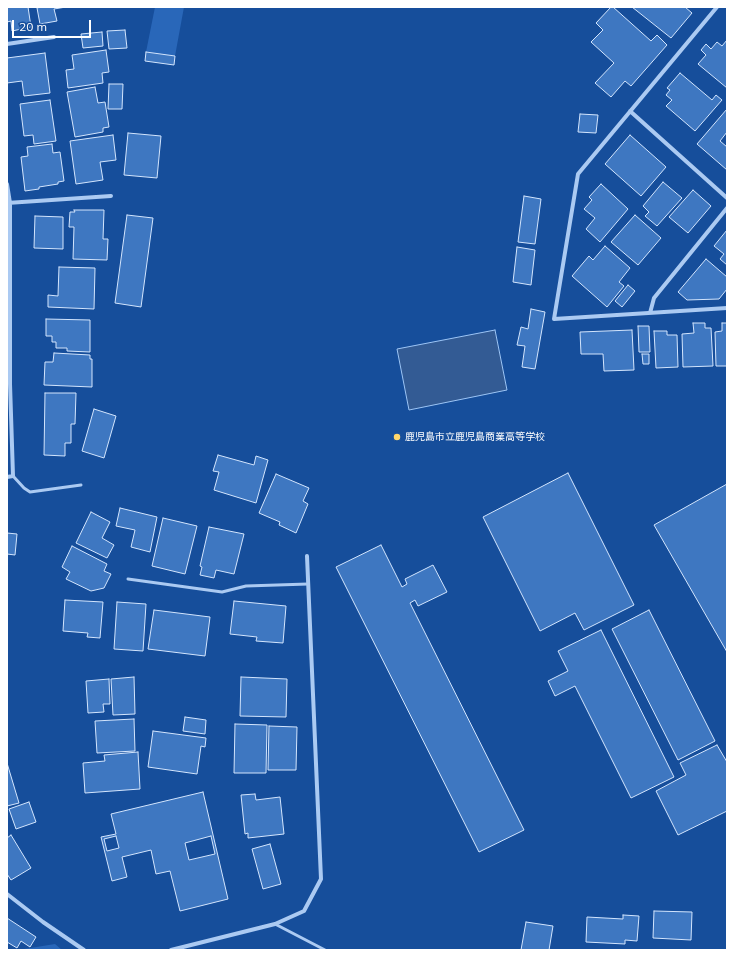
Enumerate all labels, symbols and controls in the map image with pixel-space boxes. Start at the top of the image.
scale bar [14,12,93,38]
text: 20 m [19,19,47,34]
place label: 鹿児島市立鹿児島商業高等学校 [405,431,545,443]
marker: 鹿児島市立鹿児島商業高等学校 [392,432,402,442]

